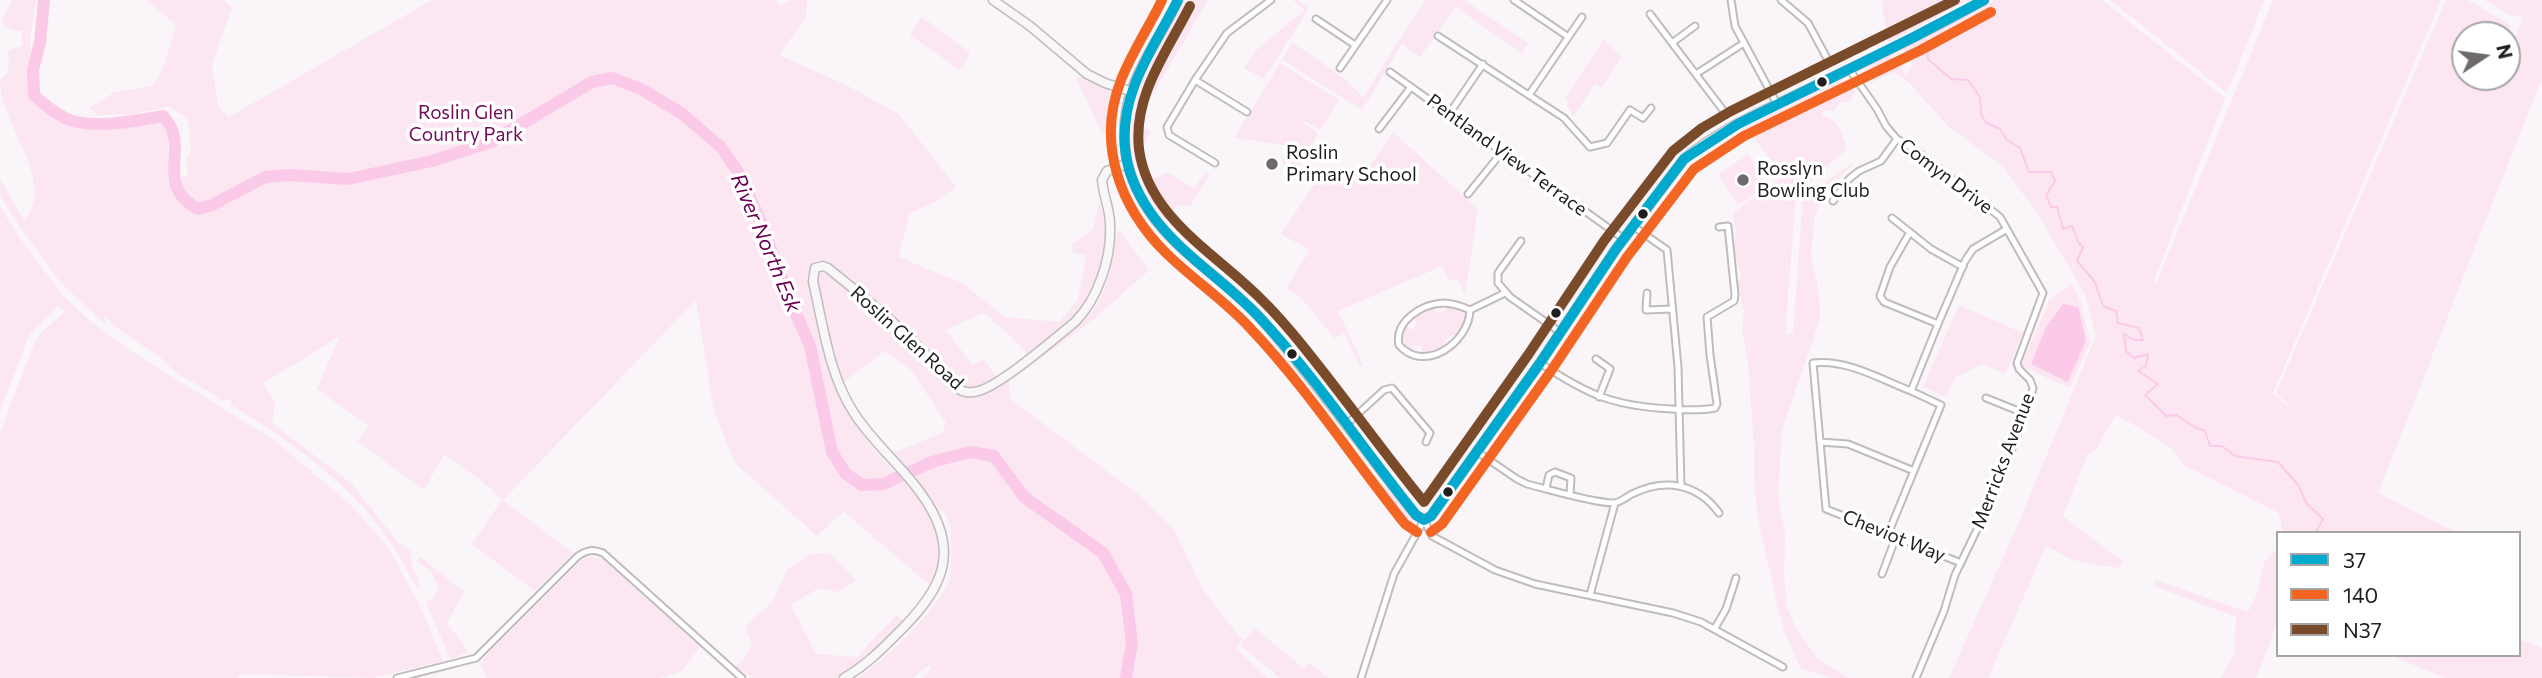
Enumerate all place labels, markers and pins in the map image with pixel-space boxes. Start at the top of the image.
unlabelled marker [1815,75,1829,89]
place label: Roslin Primary School [1286,142,1417,186]
marker: Roslin Primary School [1264,156,1280,172]
place label: Rosslyn Bowling Club [1757,158,1870,202]
marker: Rosslyn Bowling Club [1735,172,1751,188]
unlabelled marker [1636,207,1650,221]
unlabelled marker [1549,306,1563,320]
unlabelled marker [1285,347,1299,361]
unlabelled marker [1441,485,1455,499]

